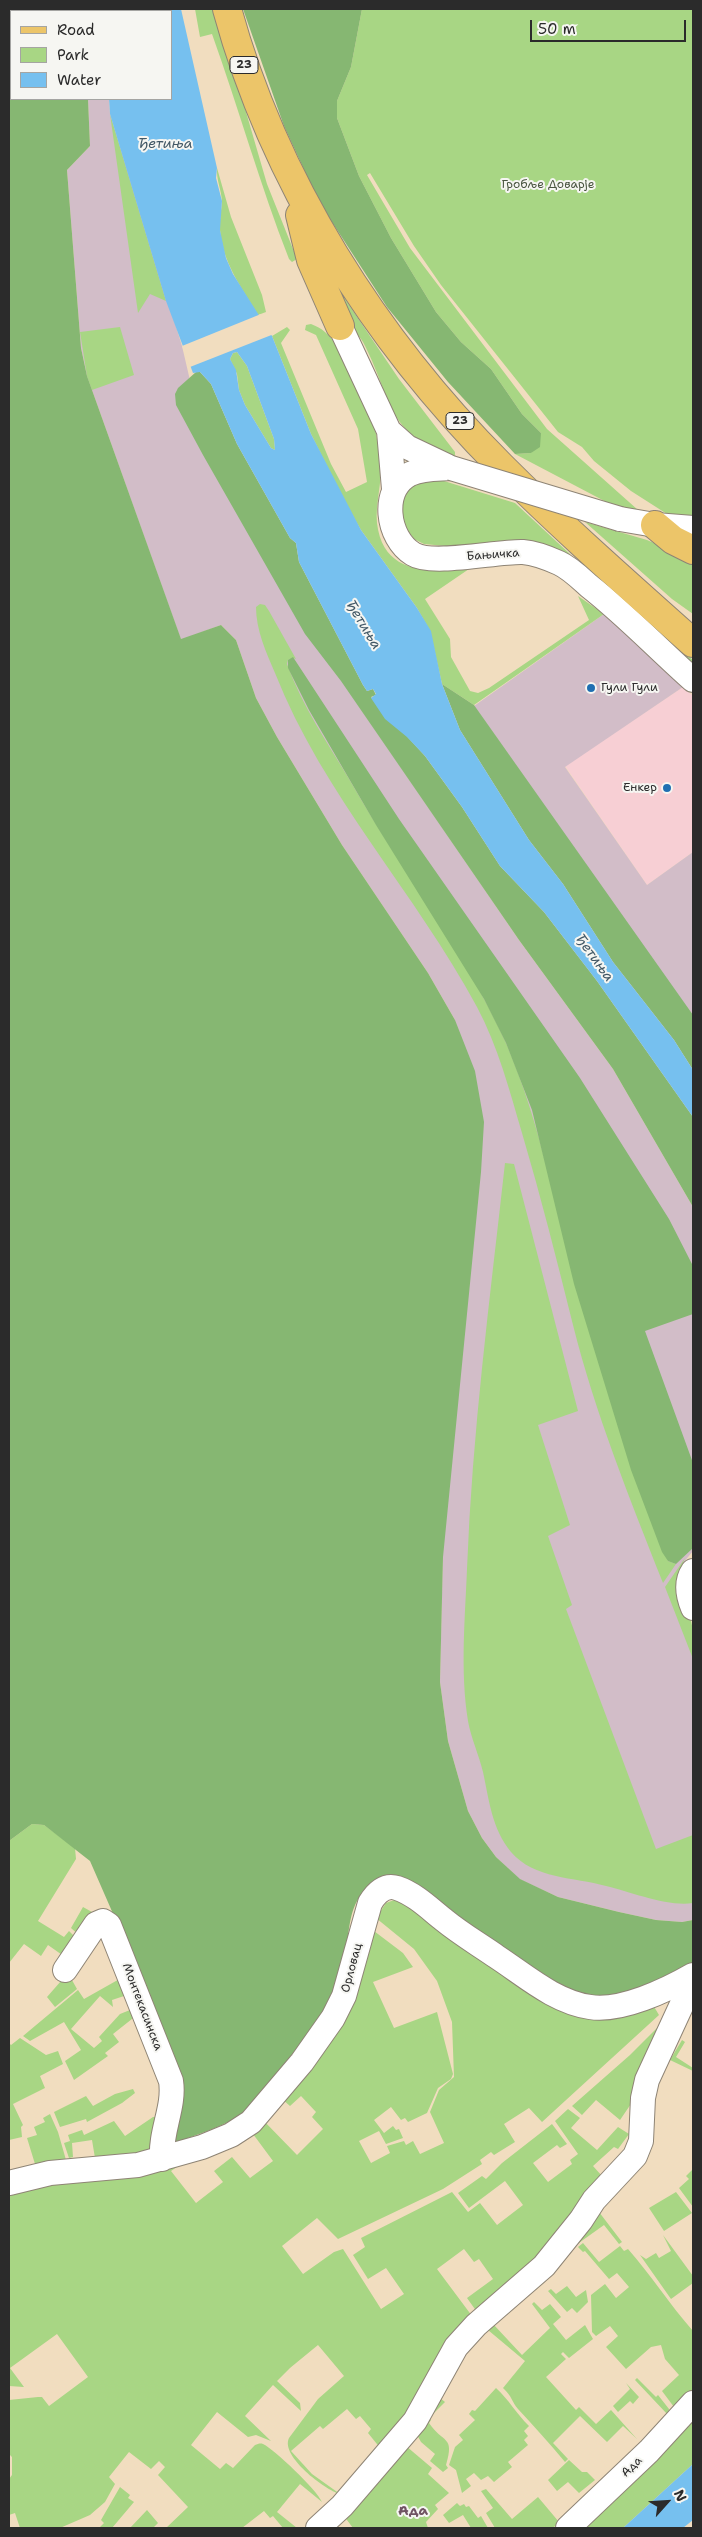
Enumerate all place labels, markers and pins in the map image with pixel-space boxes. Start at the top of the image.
place label: Гули Гули [601,681,658,695]
marker: Гули Гули [585,682,597,694]
place label: Енкер [623,781,657,795]
marker: Енкер [661,782,673,794]

